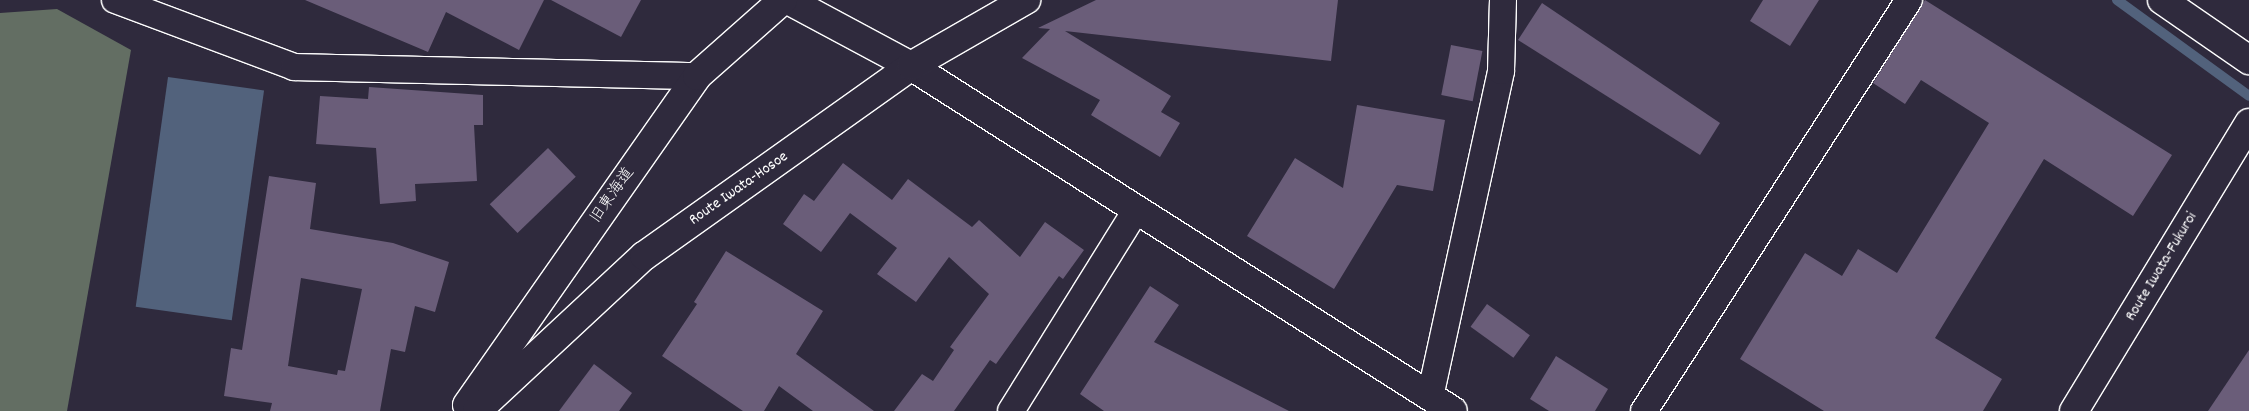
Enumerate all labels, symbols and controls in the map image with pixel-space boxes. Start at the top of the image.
street label: Route Iwata-Hosoe [686,148,792,230]
street label: 旧東海道 [587,164,639,228]
street label: Route Iwata-Fukuroi [2122,209,2202,325]

